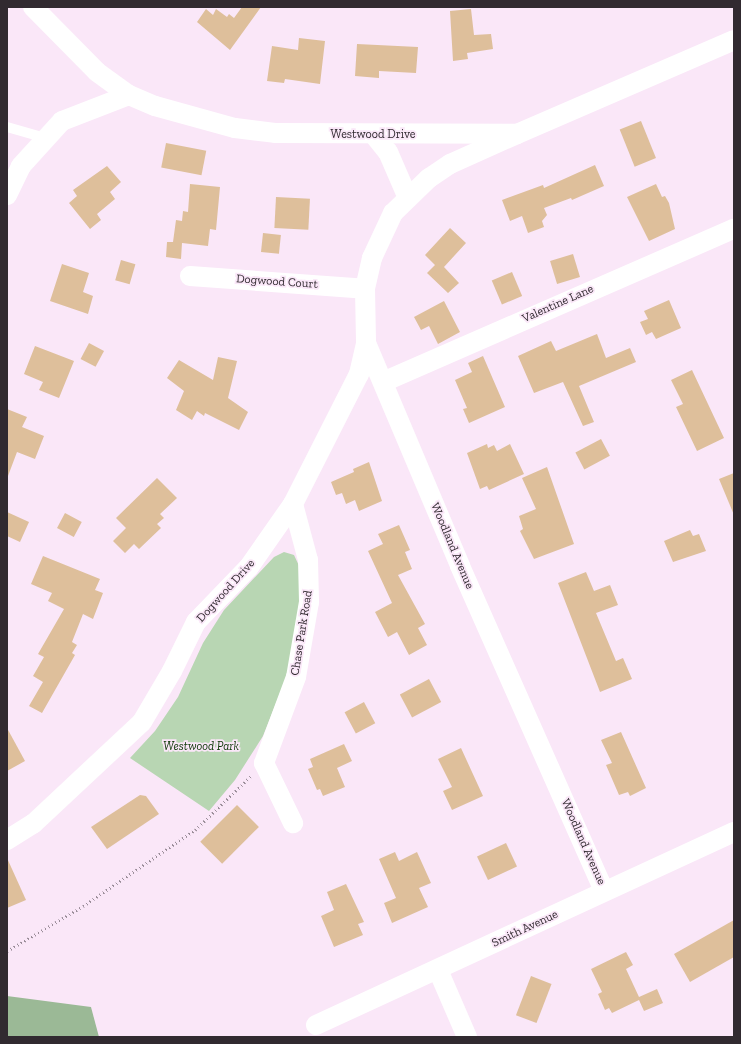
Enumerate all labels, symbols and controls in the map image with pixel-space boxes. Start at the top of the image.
street label: Westwood Drive [331,128,415,142]
street label: Dogwood Court [236,272,318,292]
street label: Valentine Lane [520,282,596,326]
street label: Woodland Avenue [427,500,477,592]
street label: Dogwood Drive [194,556,258,626]
street label: Chase Park Road [288,589,316,677]
park label: Westwood Park [163,740,239,754]
street label: Woodland Avenue [558,797,608,887]
street label: Smith Avenue [489,907,561,951]

